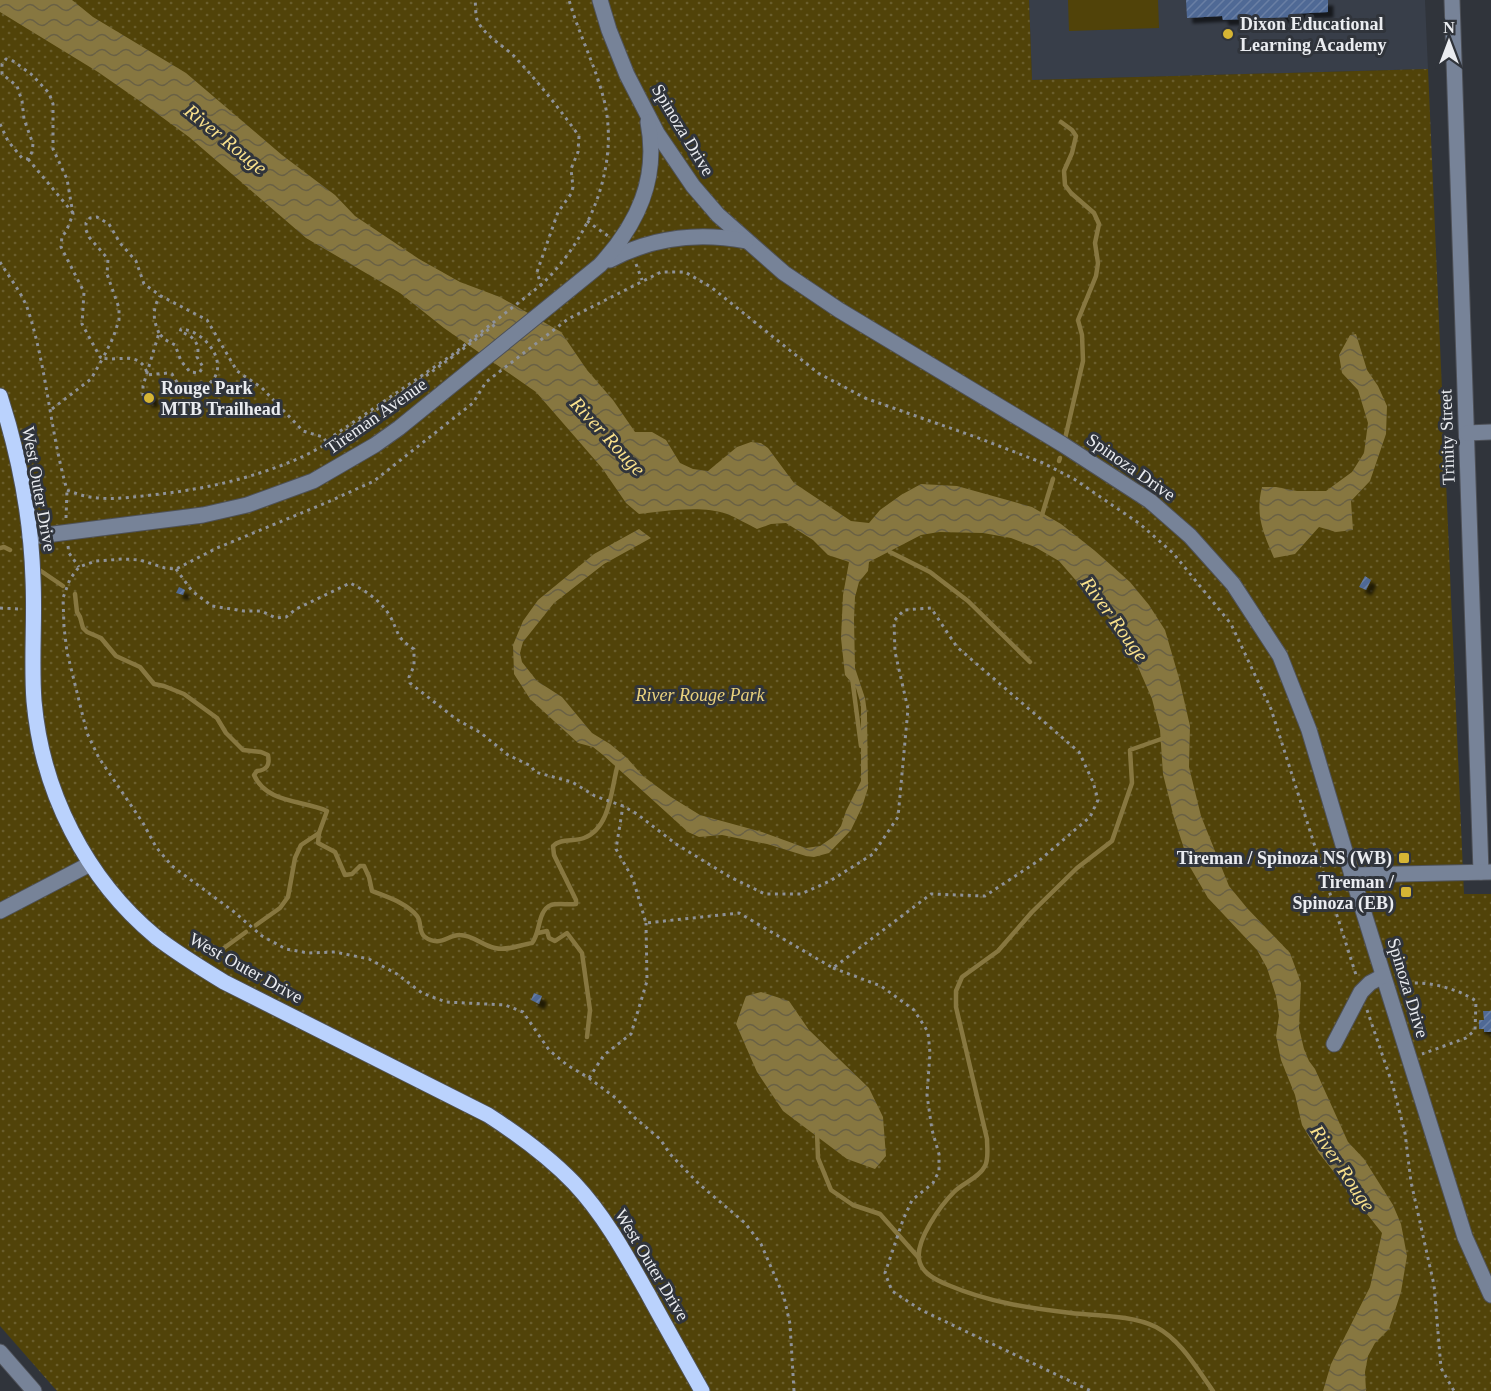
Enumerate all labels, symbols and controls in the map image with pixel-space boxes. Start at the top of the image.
north arrow [1419,12,1479,72]
place label: Dixon Educational Learning Academy [1240,14,1387,55]
text: N [1443,19,1455,36]
marker: Dixon Educational Learning Academy [1221,27,1235,41]
street label: Spinoza Drive [648,80,718,180]
water label: River Rouge [179,99,272,180]
street label: Tireman Avenue [322,374,430,458]
place label: Rouge Park MTB Trailhead [161,378,281,419]
street label: Trinity Street [1435,389,1459,485]
marker: Rouge Park MTB Trailhead [142,391,156,405]
water label: River Rouge [565,391,650,481]
street label: West Outer Drive [18,425,60,553]
street label: Spinoza Drive [1083,429,1179,505]
water label: River Rouge [1075,572,1153,666]
park label: River Rouge Park [635,685,765,705]
place label: Tireman / Spinoza NS (WB) [1177,848,1392,869]
marker: Tireman / Spinoza NS (WB) [1397,851,1411,865]
place label: Tireman / Spinoza (EB) [1292,872,1395,914]
marker: Tireman / Spinoza (EB) [1399,885,1413,899]
street label: West Outer Drive [186,929,306,1007]
street label: Spinoza Drive [1383,936,1433,1040]
water label: River Rouge [1305,1120,1380,1216]
street label: West Outer Drive [611,1206,693,1324]

